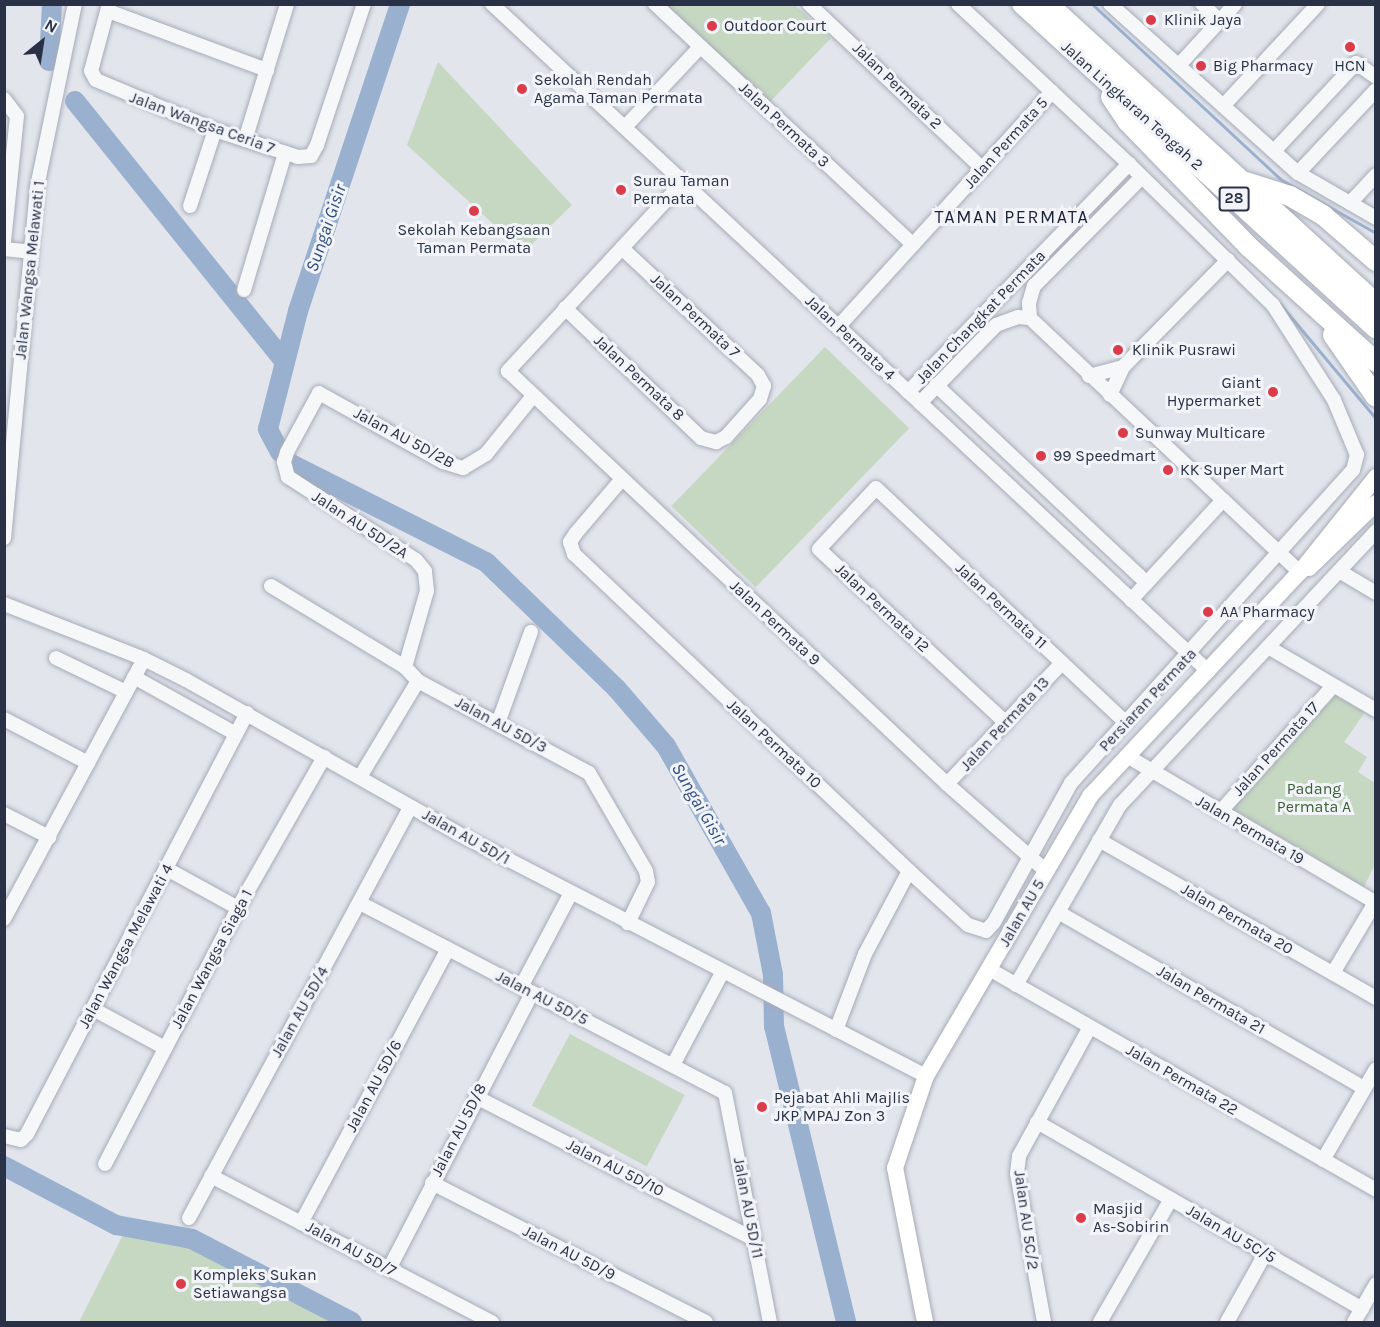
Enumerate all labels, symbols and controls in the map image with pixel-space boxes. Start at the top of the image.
place label: Klinik Jaya [1164,10,1242,30]
marker: Klinik Jaya [1142,11,1160,29]
north arrow [12,12,72,72]
text: N [42,15,61,37]
place label: Outdoor Court [724,16,827,36]
marker: Outdoor Court [705,19,719,33]
street label: Jalan Lingkaran Tengah 2 [1057,37,1207,175]
street label: Jalan Permata 2 [848,39,946,133]
marker: HCN [1343,40,1357,54]
place label: Big Pharmacy [1213,56,1313,76]
place label: HCN [1334,56,1366,76]
marker: Big Pharmacy [1194,59,1208,73]
place label: Sekolah Rendah Agama Taman Permata [534,70,703,108]
street label: Jalan Permata 3 [735,78,833,172]
marker: Sekolah Rendah Agama Taman Permata [515,82,529,96]
street label: Jalan Wangsa Ceria 7 [127,88,277,158]
street label: Jalan Permata 5 [960,93,1052,193]
place label: Surau Taman Permata [633,171,729,209]
street label: Jalan Wangsa Melawati 1 [11,180,49,360]
water label: Sungai Gisir [301,181,351,275]
marker: Surau Taman Permata [614,183,628,197]
road number: 28 [1218,187,1250,211]
marker: Sekolah Kebangsaan Taman Permata [467,204,481,218]
district label: TAMAN PERMATA [935,206,1089,228]
place label: Sekolah Kebangsaan Taman Permata [398,220,550,258]
street label: Jalan Changkat Permata [912,246,1050,388]
street label: Jalan Permata 7 [646,270,744,362]
street label: Jalan Permata 4 [801,291,899,385]
street label: Jalan Permata 8 [590,331,688,425]
place label: Klinik Pusrawi [1132,340,1236,360]
marker: Klinik Pusrawi [1109,341,1127,359]
place label: Giant Hypermarket [1167,373,1261,411]
marker: Giant Hypermarket [1266,385,1280,399]
street label: Jalan AU 5D/2B [350,403,458,473]
place label: Sunway Multicare [1135,423,1265,443]
marker: Sunway Multicare [1116,426,1130,440]
place label: 99 Speedmart [1053,446,1156,466]
marker: 99 Speedmart [1034,449,1048,463]
place label: KK Super Mart [1180,460,1284,480]
marker: KK Super Mart [1161,463,1175,477]
street label: Jalan AU 5D/2A [308,487,412,563]
street label: Jalan Permata 12 [831,559,933,657]
street label: Jalan Permata 11 [951,559,1051,653]
street label: Jalan Permata 9 [726,576,824,670]
place label: AA Pharmacy [1220,602,1315,622]
marker: AA Pharmacy [1201,605,1215,619]
street label: Persiaran Permata [1095,644,1201,756]
street label: Jalan Permata 13 [956,673,1054,775]
street label: Jalan AU 5D/3 [452,693,550,757]
street label: Jalan Permata 10 [723,695,825,793]
street label: Jalan Permata 17 [1229,698,1323,800]
water label: Sungai Gisir [667,759,731,849]
park label: Padang Permata A [1277,779,1351,817]
street label: Jalan Permata 19 [1192,791,1308,869]
street label: Jalan AU 5D/1 [419,805,513,869]
street label: Jalan Wangsa Melawati 4 [74,861,178,1031]
street label: Jalan AU 5 [995,876,1049,950]
street label: Jalan Permata 20 [1178,879,1296,959]
street label: Jalan Wangsa Siaga 1 [167,886,257,1032]
street label: Jalan Permata 21 [1153,961,1269,1039]
street label: Jalan AU 5D/4 [267,963,333,1061]
street label: Jalan AU 5D/5 [493,967,591,1029]
street label: Jalan AU 5D/6 [342,1037,406,1135]
street label: Jalan Permata 22 [1123,1040,1241,1120]
street label: Jalan AU 5D/8 [427,1080,491,1180]
place label: Pejabat Ahli Majlis JKP MPAJ Zon 3 [774,1088,910,1126]
marker: Pejabat Ahli Majlis JKP MPAJ Zon 3 [755,1100,769,1114]
street label: Jalan AU 5D/10 [563,1135,667,1201]
street label: Jalan AU 5D/11 [729,1156,767,1260]
street label: Jalan AU 5C/2 [1010,1169,1042,1271]
place label: Masjid As-Sobirin [1093,1199,1169,1237]
street label: Jalan AU 5C/5 [1183,1201,1279,1267]
marker: Masjid As-Sobirin [1074,1211,1088,1225]
street label: Jalan AU 5D/7 [303,1217,399,1281]
street label: Jalan AU 5D/9 [520,1221,618,1285]
place label: Kompleks Sukan Setiawangsa [193,1265,317,1303]
marker: Kompleks Sukan Setiawangsa [174,1277,188,1291]

